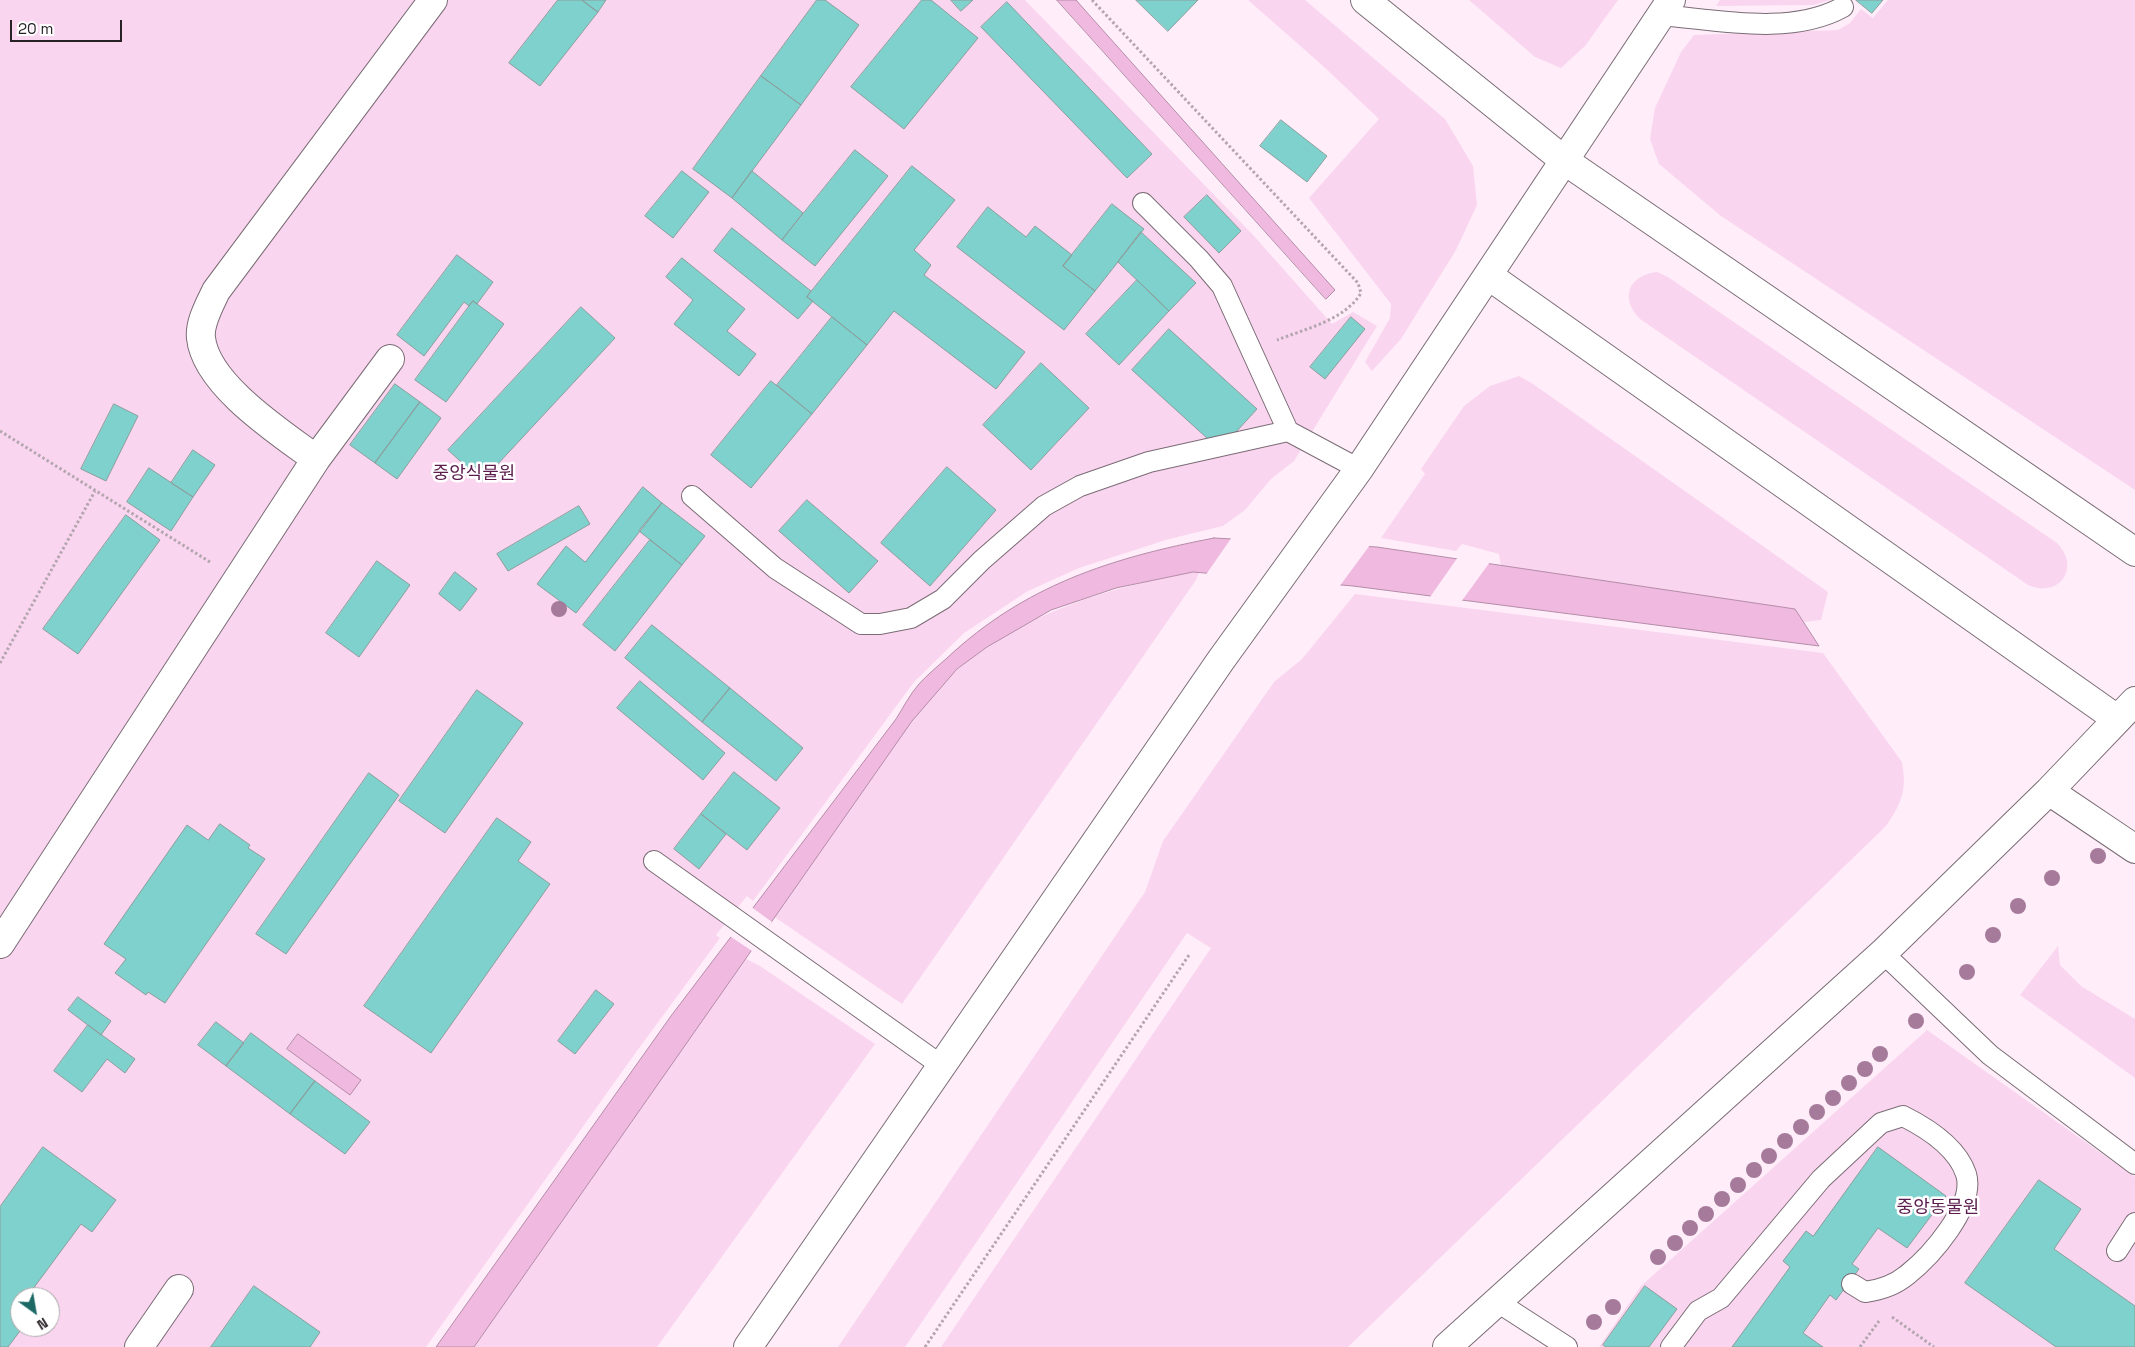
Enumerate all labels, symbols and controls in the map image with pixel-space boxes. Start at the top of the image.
scale bar [12,10,125,42]
text: 20 m [18,19,53,38]
park label: 중앙식물원 [433,463,515,485]
park label: 중앙동물원 [1897,1197,1979,1219]
north arrow [10,1287,60,1337]
text: N [34,1314,51,1334]

